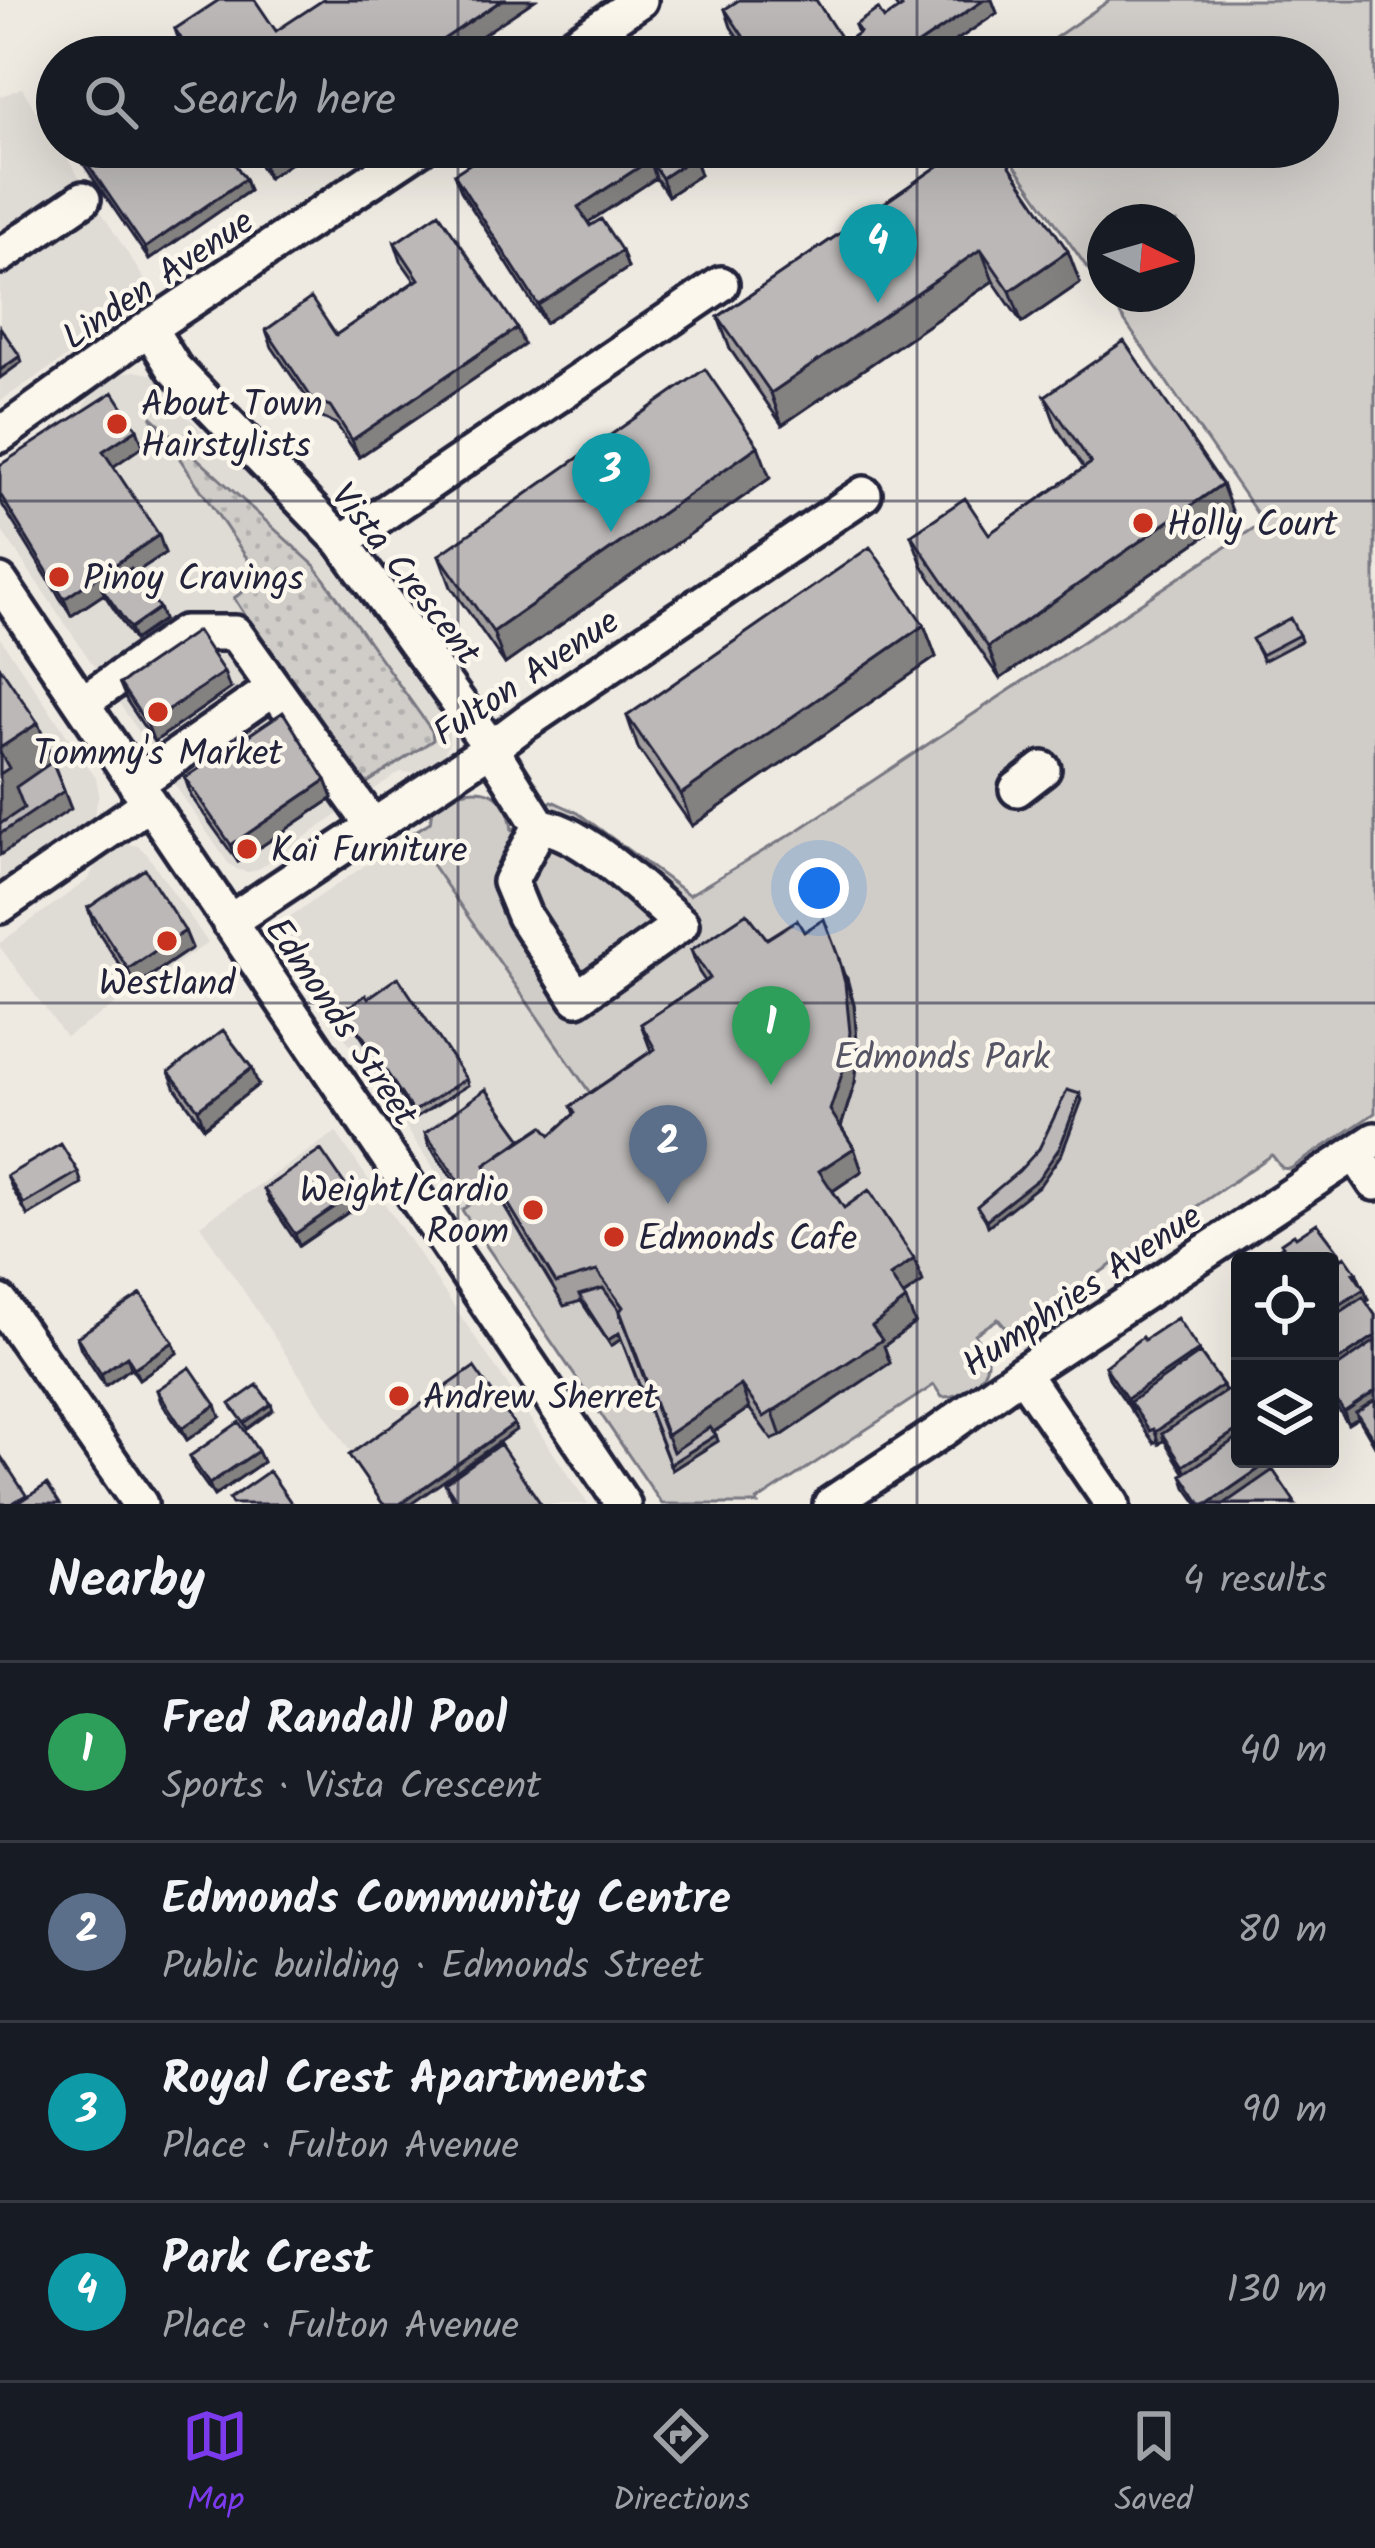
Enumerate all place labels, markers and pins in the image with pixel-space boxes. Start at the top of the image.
pin: 4 [839,204,917,303]
place label: About Town Hairstylists [141,378,323,476]
marker: About Town Hairstylists [104,411,130,437]
pin: 3 [572,433,650,532]
place label: Holly Court [1167,498,1338,555]
marker: Holly Court [1130,510,1156,536]
place label: Pinoy Cravings [83,552,304,609]
marker: Pinoy Cravings [46,564,72,590]
marker: Tommy's Market [145,699,171,725]
place label: Tommy's Market [34,727,284,784]
place label: Kai Furniture [271,824,467,881]
marker: Kai Furniture [234,836,260,862]
marker: Westland [154,928,180,954]
place label: Westland [99,957,236,1014]
pin: 1 [732,986,810,1085]
pin: 2 [629,1105,707,1204]
place label: Weight/Cardio Room [300,1164,509,1262]
marker: Weight/Cardio Room [520,1197,546,1223]
place label: Edmonds Cafe [638,1212,857,1269]
marker: Edmonds Cafe [601,1224,627,1250]
place label: Andrew Sherret [423,1371,658,1428]
marker: Andrew Sherret [386,1383,412,1409]

